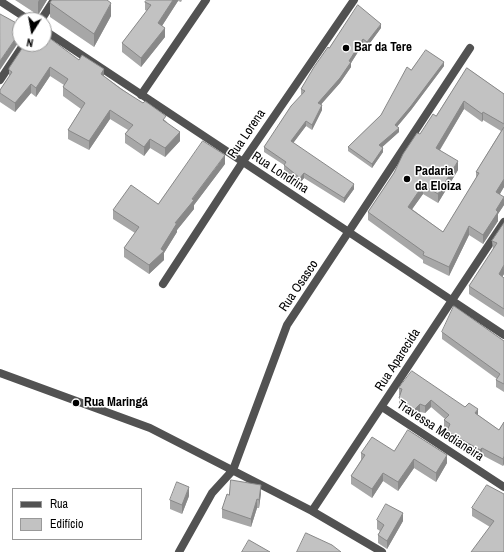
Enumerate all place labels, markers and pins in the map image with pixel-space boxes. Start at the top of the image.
place label: Bar da Tere [354,40,412,56]
marker: Bar da Tere [341,43,351,53]
place label: Padaria da Eloiza [415,164,461,195]
marker: Padaria da Eloiza [402,174,412,184]
place label: Rua Maringá [84,395,148,411]
marker: Rua Maringá [71,398,81,408]

